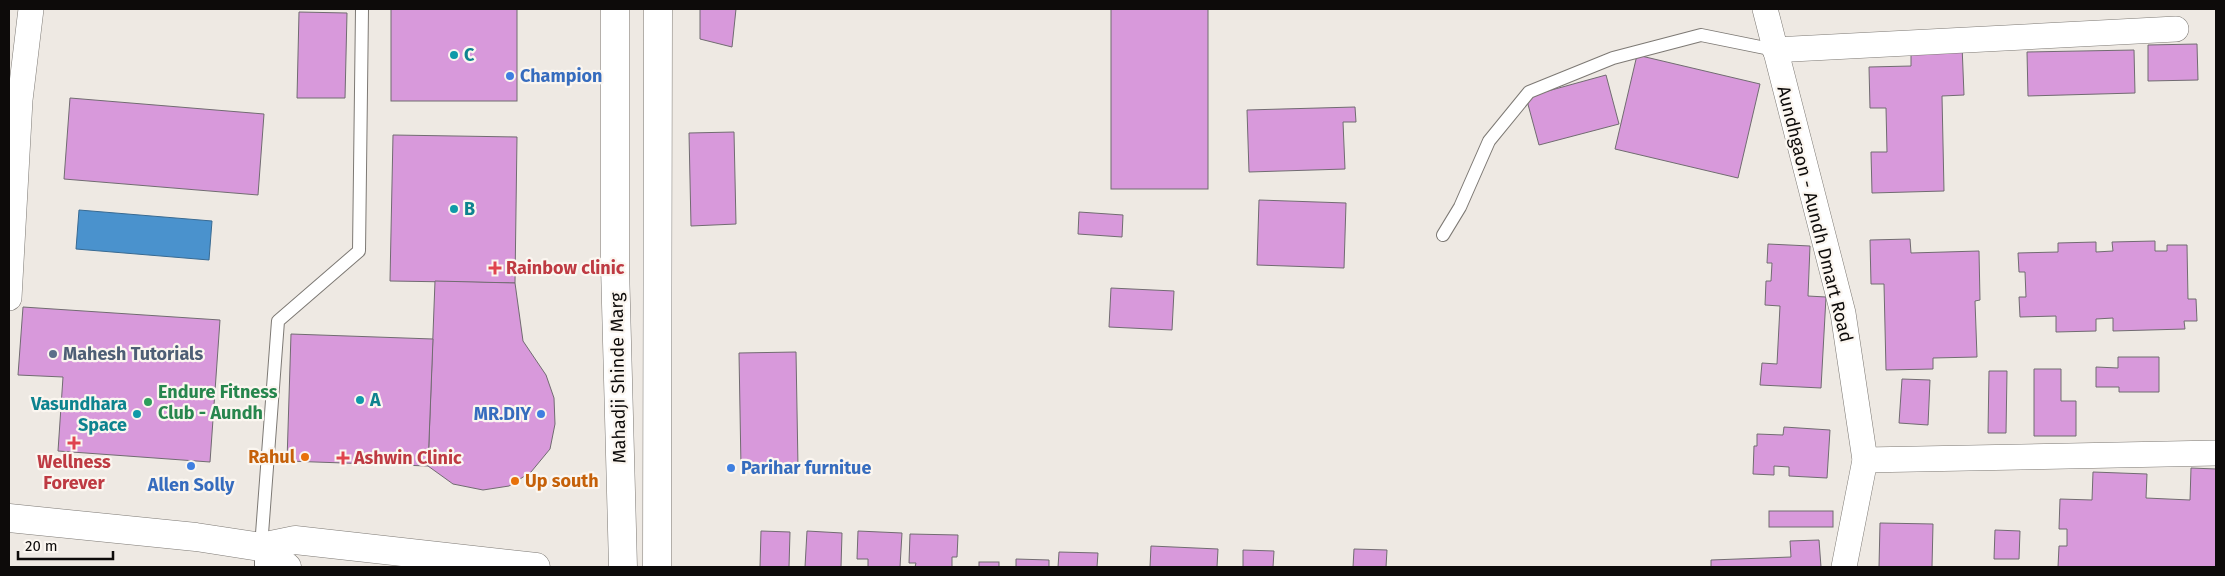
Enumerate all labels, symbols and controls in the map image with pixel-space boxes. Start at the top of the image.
place label: C [464,44,475,66]
marker: C [448,49,460,61]
place label: Champion [520,65,602,87]
marker: Champion [504,70,516,82]
street label: Aundhgaon - Aundh Dmart Road [1772,84,1858,344]
place label: B [464,198,475,220]
marker: B [448,203,460,215]
place label: Rainbow clinic [506,257,625,279]
marker: Rainbow clinic [488,261,502,275]
street label: Mahadji Shinde Marg [605,292,630,464]
place label: Mahesh Tutorials [63,343,203,365]
marker: Mahesh Tutorials [47,348,59,360]
place label: Endure Fitness Club - Aundh [158,381,278,424]
place label: A [369,389,381,411]
place label: Vasundhara Space [30,393,127,436]
marker: A [354,394,366,406]
marker: Endure Fitness Club - Aundh [142,396,154,408]
place label: MR.DIY [474,403,531,425]
marker: Vasundhara Space [131,408,143,420]
marker: MR.DIY [535,408,547,420]
marker: Wellness Forever [68,437,80,449]
place label: Rahul [248,446,296,468]
place label: Ashwin Clinic [353,447,462,469]
place label: Wellness Forever [37,451,111,494]
marker: Rahul [299,451,311,463]
marker: Ashwin Clinic [336,451,350,465]
place label: Parihar furnitue [741,457,871,479]
marker: Allen Solly [185,460,197,472]
marker: Parihar furnitue [725,462,737,474]
place label: Up south [525,470,599,492]
place label: Allen Solly [147,474,235,496]
marker: Up south [509,475,521,487]
scale bar [18,528,112,560]
text: 20 m [25,537,58,555]

